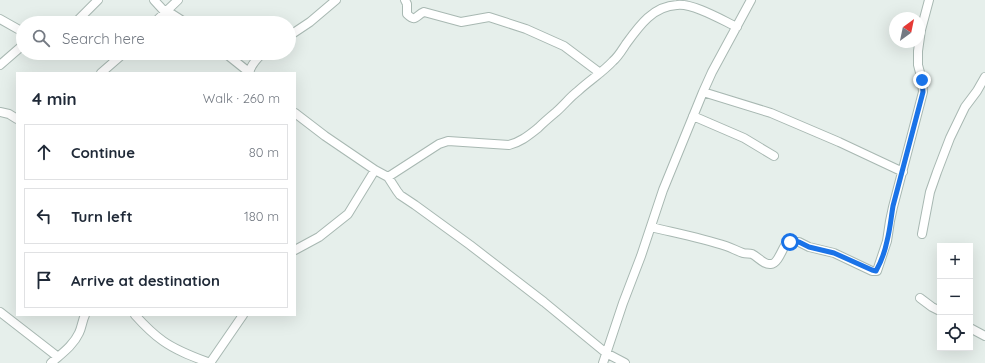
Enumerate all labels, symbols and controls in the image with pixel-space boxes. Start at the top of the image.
north arrow [889,12,925,48]
search box [16,16,296,60]
icon: search [30,27,52,49]
text: Search here [62,29,145,48]
route end [913,71,931,89]
text: 4 min [32,88,77,109]
text: Walk · 260 m [203,90,280,106]
icon: ahead [33,141,55,163]
text: Continue [71,143,135,162]
text: 80 m [249,144,279,160]
icon: left [33,205,55,227]
text: Turn left [71,207,133,226]
text: 180 m [244,208,279,224]
route start [781,233,799,251]
map controls [937,243,973,351]
button: + [937,243,973,279]
icon: arrive [33,269,55,291]
text: Arrive at destination [71,271,220,290]
button: − [937,279,973,315]
button: locate [937,315,973,351]

